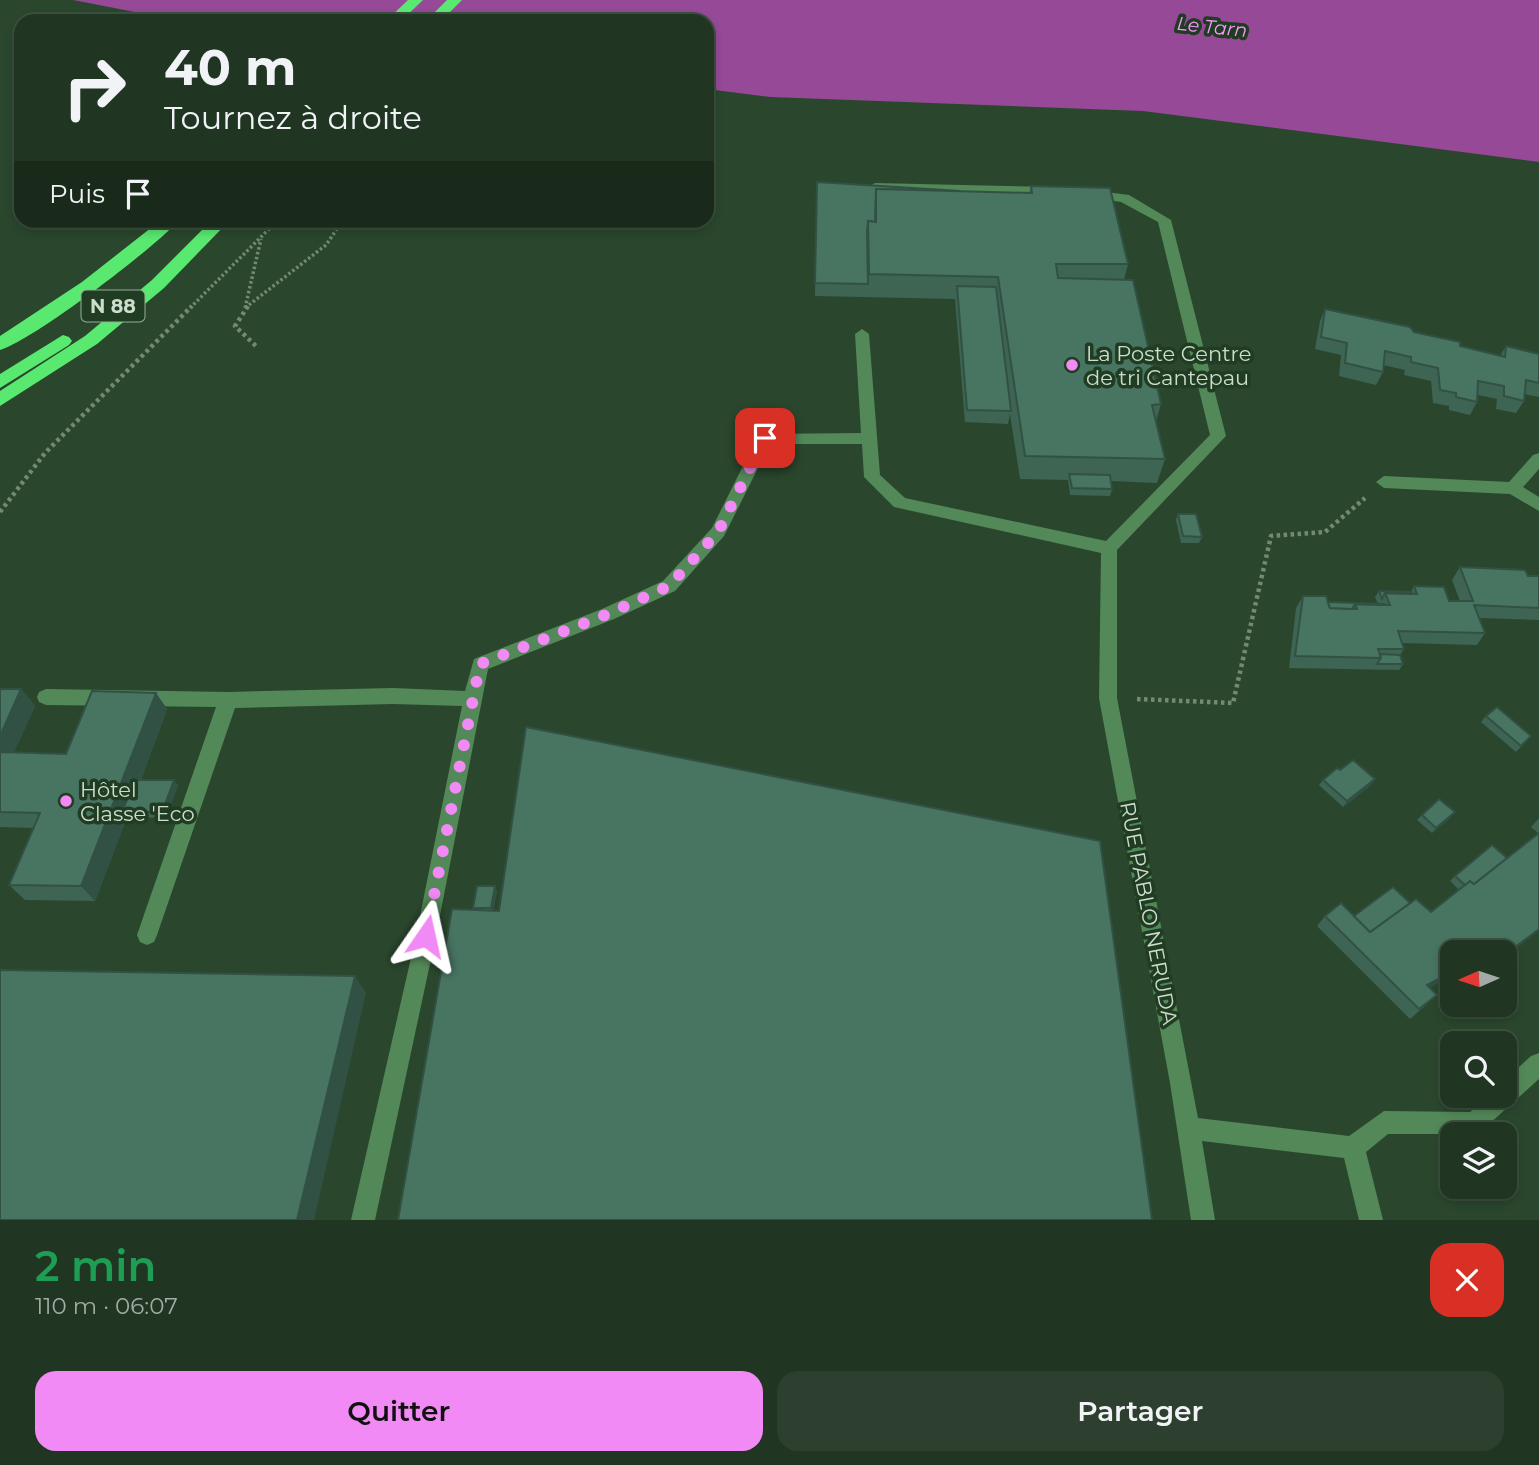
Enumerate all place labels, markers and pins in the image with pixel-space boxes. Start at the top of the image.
place label: La Poste Centre de tri Cantepau [1086,341,1251,390]
marker: La Poste Centre de tri Cantepau [1064,357,1080,373]
pin [735,408,795,468]
place label: Hôtel Classe 'Eco [80,777,195,826]
marker: Hôtel Classe 'Eco [58,793,74,809]

